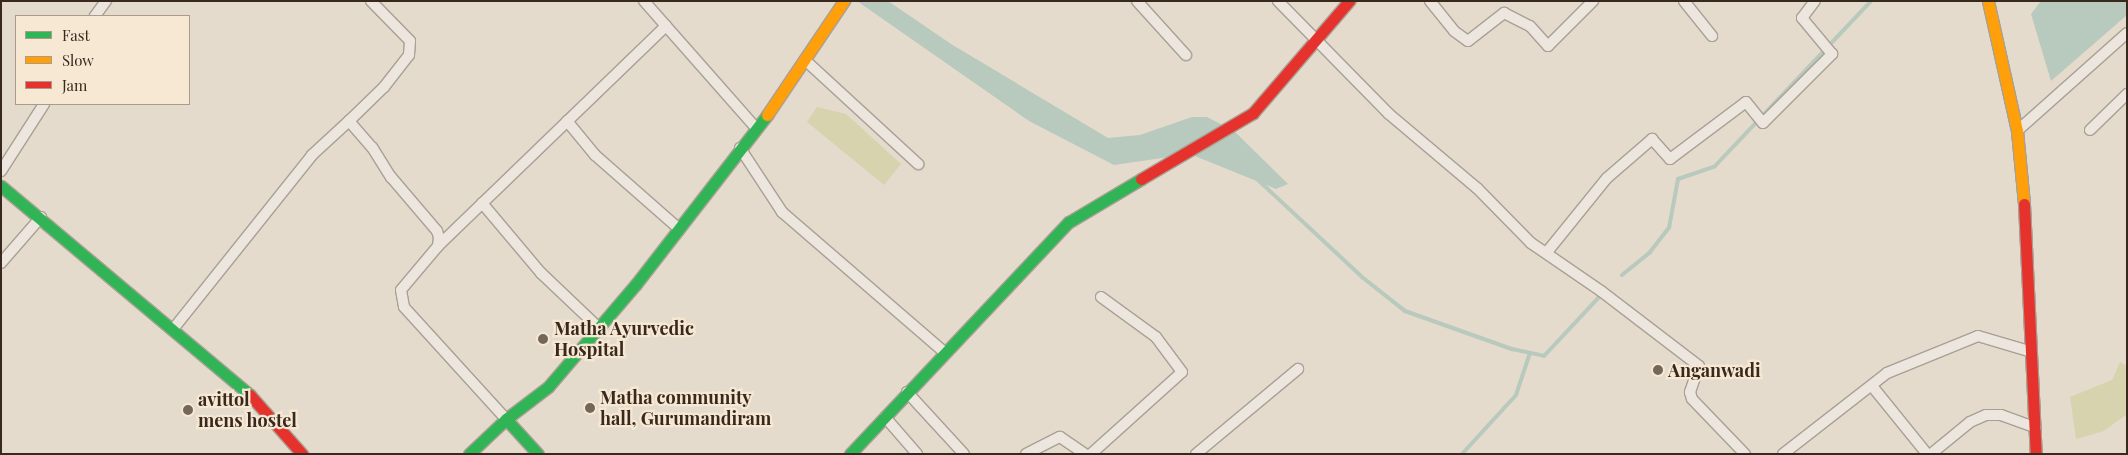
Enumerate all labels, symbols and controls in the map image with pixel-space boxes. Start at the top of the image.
legend [15,15,190,105]
text: Fast [62,25,90,45]
text: Slow [62,50,94,70]
text: Jam [62,75,87,95]
place label: Matha Ayurvedic Hospital [554,318,695,360]
marker: Matha Ayurvedic Hospital [536,332,550,346]
place label: Anganwadi [1668,359,1761,381]
marker: Anganwadi [1652,364,1664,376]
place label: Matha community hall, Gurumandiram [600,387,771,429]
place label: avittol mens hostel [198,389,297,432]
marker: Matha community hall, Gurumandiram [584,402,596,414]
marker: avittol mens hostel [182,404,194,416]

